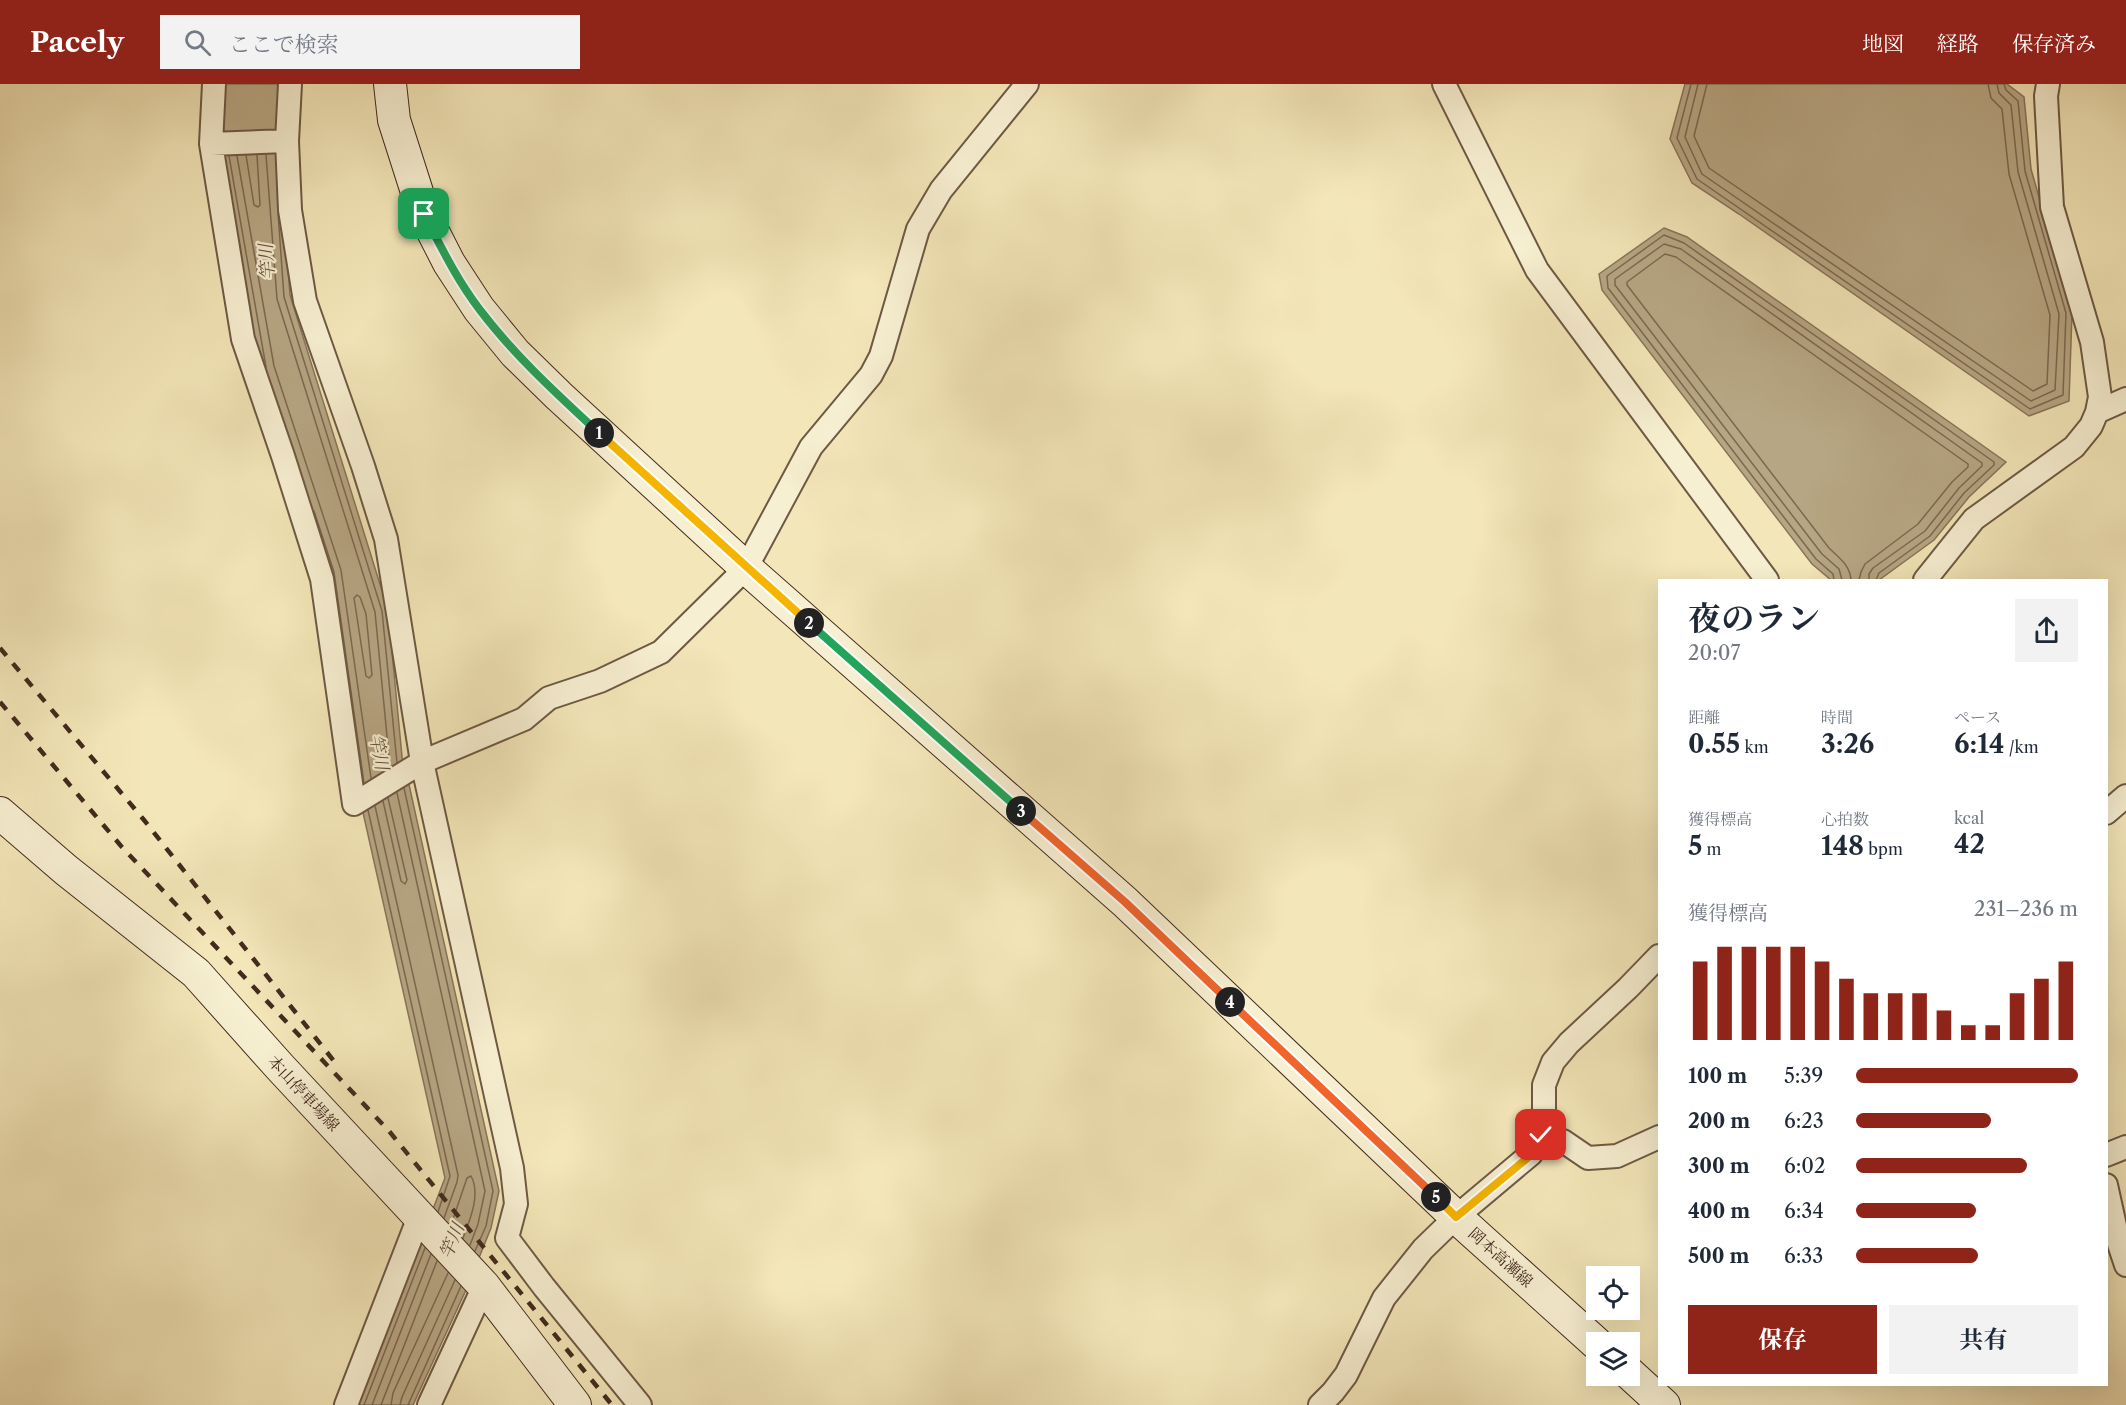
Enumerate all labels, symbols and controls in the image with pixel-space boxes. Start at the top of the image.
search box [160,15,580,69]
text: Pacely [30,25,124,59]
icon: search [181,26,214,59]
text: ここで検索 [229,31,339,58]
text: 地図 [1862,31,1904,56]
text: 経路 [1937,31,1979,56]
text: 保存済み [2012,31,2096,56]
pin [398,188,449,239]
icon: arrive [407,197,440,230]
water label: 竿川 [255,241,279,281]
pin: 1 [584,418,614,448]
text: 1 [595,423,603,443]
text: 夜のラン [1688,598,1820,639]
button: share [2015,599,2078,662]
pin: 2 [794,608,824,638]
text: 2 [804,613,814,633]
text: 20:07 [1688,641,1740,665]
text: 距離 [1688,707,1720,727]
text: 時間 [1821,707,1853,727]
text: ペース [1954,707,2001,727]
text: 0.55 [1688,728,1740,760]
text: 3:26 [1821,728,1874,760]
text: 6:14 [1954,728,2004,760]
water label: 竿川 [365,732,394,774]
text: km [1740,737,1769,757]
text: /km [2004,737,2039,757]
pin: 3 [1006,796,1036,826]
text: 3 [1016,801,1026,821]
text: kcal [1954,808,1984,828]
text: 獲得標高 [1688,809,1752,829]
text: 心拍数 [1821,809,1869,829]
text: 42 [1954,828,1985,860]
text: 5 [1688,830,1702,862]
text: 148 [1821,830,1864,862]
text: m [1702,839,1722,859]
text: bpm [1864,839,1903,859]
text: 231–236 m [1974,897,2078,921]
text: 獲得標高 [1688,901,1768,925]
pin: 4 [1215,987,1245,1017]
text: 4 [1225,992,1235,1012]
street label: 本山停車場線 [264,1051,344,1135]
text: 100 m [1688,1064,1747,1088]
text: 5:39 [1784,1064,1823,1088]
pin [1515,1109,1566,1160]
text: 200 m [1688,1109,1750,1133]
text: 6:23 [1784,1109,1824,1133]
icon: check [1524,1118,1557,1151]
text: 300 m [1688,1154,1750,1178]
text: 6:02 [1784,1154,1826,1178]
pin: 5 [1421,1182,1451,1212]
text: 5 [1432,1187,1440,1207]
text: 400 m [1688,1199,1750,1223]
text: 6:34 [1784,1199,1824,1223]
water label: 竿川 [435,1218,470,1262]
street label: 岡本高瀬線 [1465,1223,1537,1291]
text: 500 m [1688,1244,1749,1268]
text: 6:33 [1784,1244,1823,1268]
map controls [1586,1266,1640,1386]
button: locate [1586,1266,1640,1320]
button: 保存 [1688,1305,1877,1374]
button: 共有 [1889,1305,2078,1374]
button: layers [1586,1332,1640,1386]

